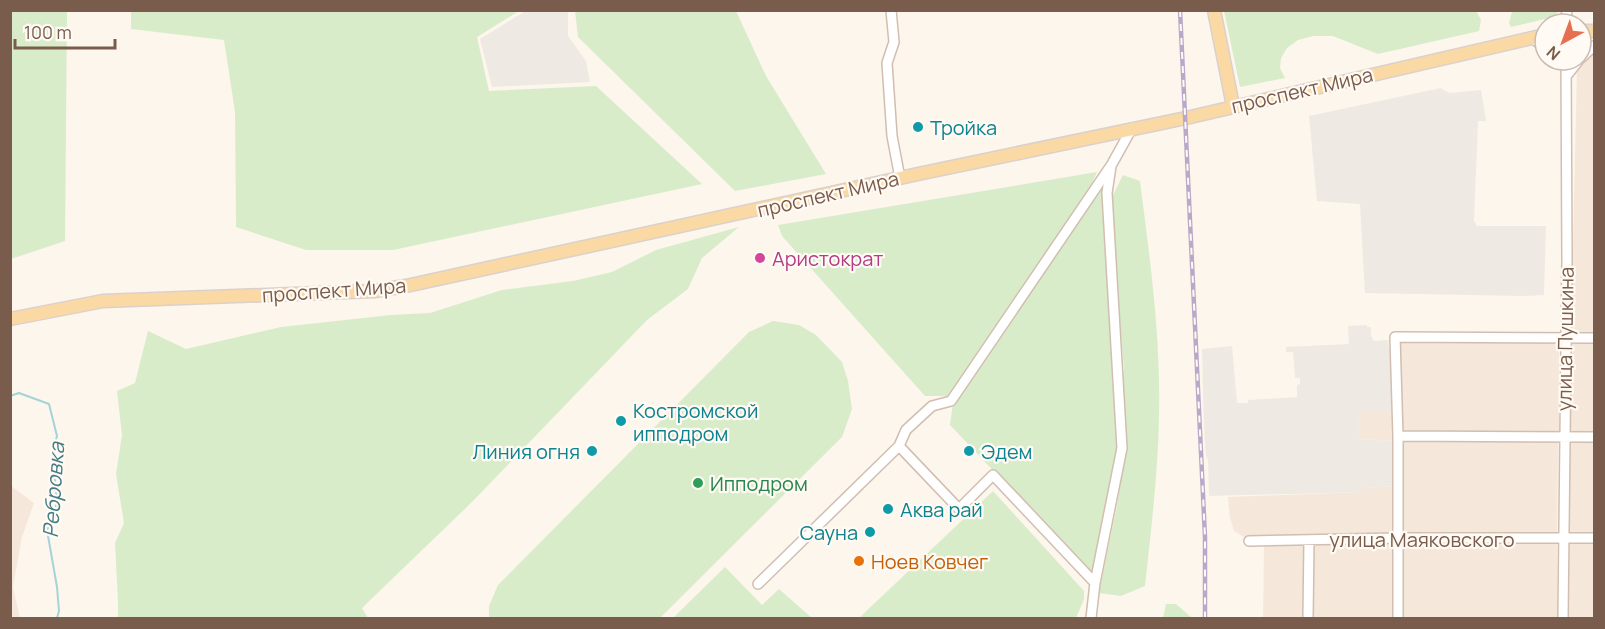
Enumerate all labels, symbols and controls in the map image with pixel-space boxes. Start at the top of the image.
scale bar [15,12,116,50]
north arrow [1533,12,1593,72]
text: 100 m [24,20,72,44]
text: N [1542,41,1565,65]
street label: проспект Мира [1229,61,1375,119]
place label: Тройка [930,114,997,141]
marker: Тройка [911,120,925,134]
street label: проспект Мира [755,165,901,223]
place label: Аристократ [772,245,883,272]
marker: Аристократ [753,251,767,265]
street label: улица Пушкина [1550,267,1580,411]
street label: проспект Мира [261,271,407,309]
place label: Костромской ипподром [633,397,758,447]
marker: Костромской ипподром [614,414,628,428]
place label: Линия огня [472,438,580,465]
place label: Эдем [981,438,1032,465]
water label: Ребровка [36,440,70,539]
marker: Линия огня [585,444,599,458]
marker: Эдем [962,444,976,458]
place label: Ипподром [710,470,808,497]
marker: Ипподром [691,476,705,490]
place label: Аква рай [900,496,983,523]
marker: Аква рай [881,502,895,516]
place label: Сауна [800,519,858,546]
marker: Сауна [863,525,877,539]
street label: улица Маяковского [1329,526,1515,553]
place label: Ноев Ковчег [871,548,988,575]
marker: Ноев Ковчег [852,554,866,568]

